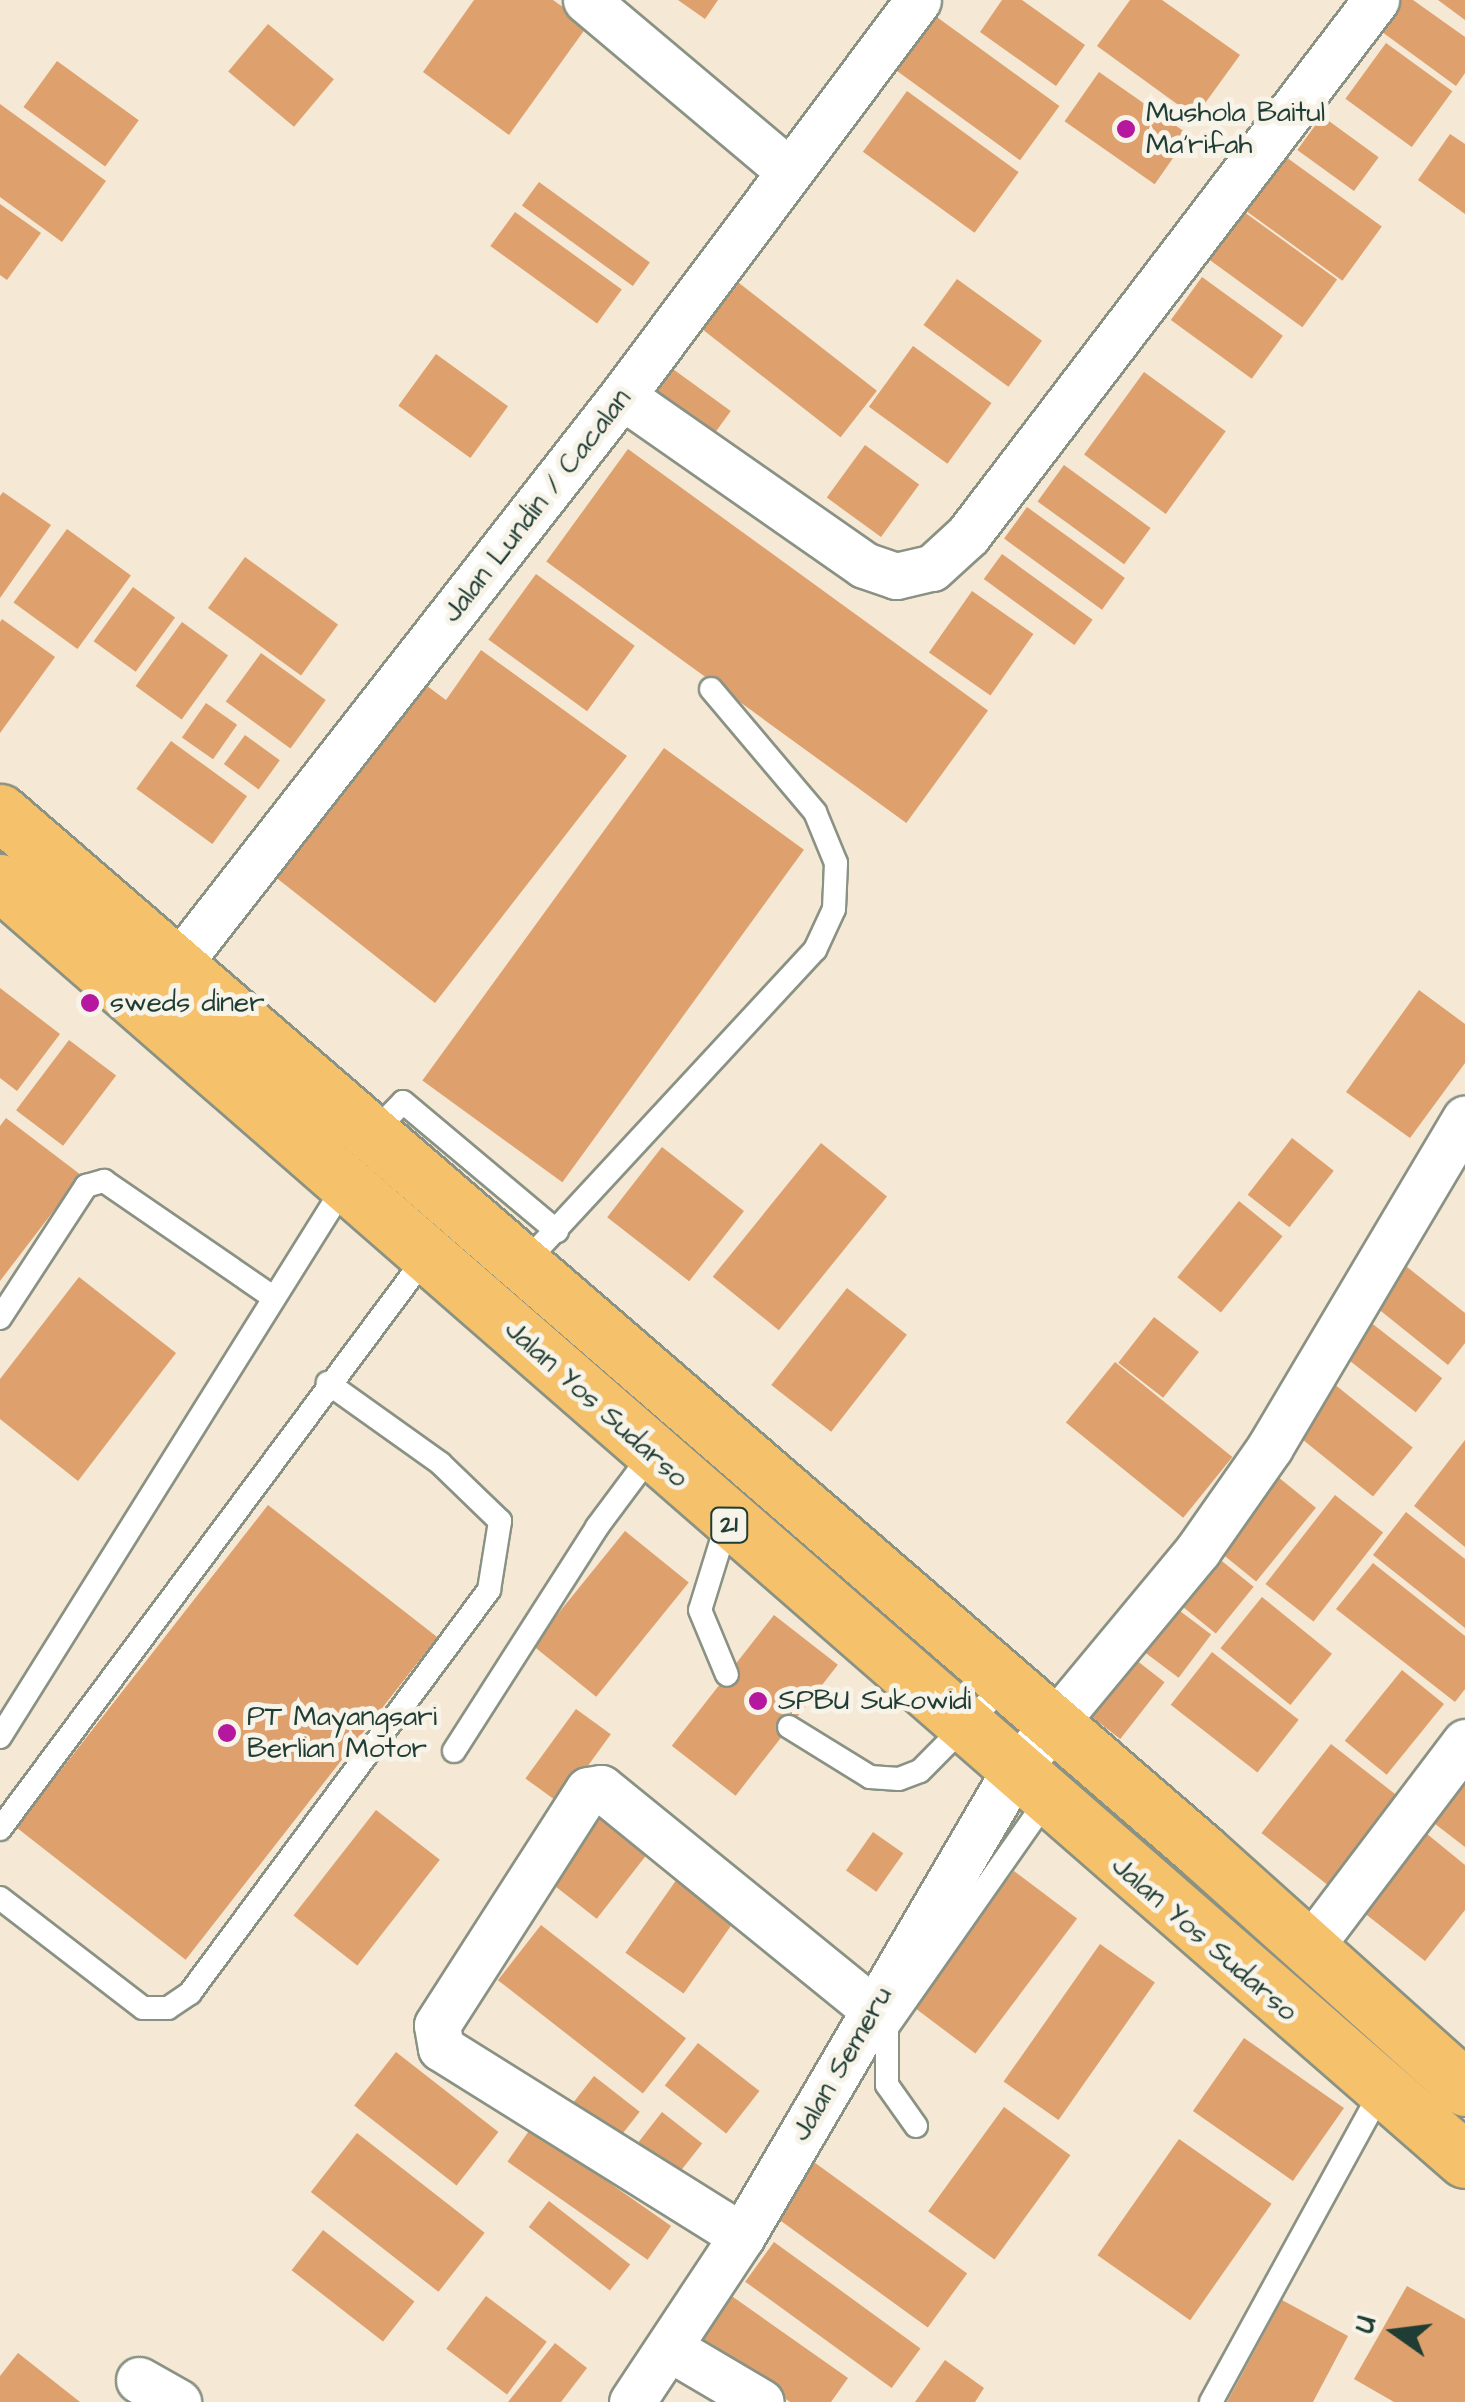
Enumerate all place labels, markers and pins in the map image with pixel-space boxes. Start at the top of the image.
place label: Mushola Baitul Ma'rifah [1146,96,1325,162]
marker: Mushola Baitul Ma'rifah [1115,118,1137,140]
place label: sweds diner [110,986,265,1020]
marker: sweds diner [79,992,101,1014]
place label: SPBU Sukowidi [778,1684,971,1718]
marker: SPBU Sukowidi [747,1690,769,1712]
place label: PT Mayangsari Berlian Motor [247,1700,437,1766]
marker: PT Mayangsari Berlian Motor [216,1722,238,1744]

